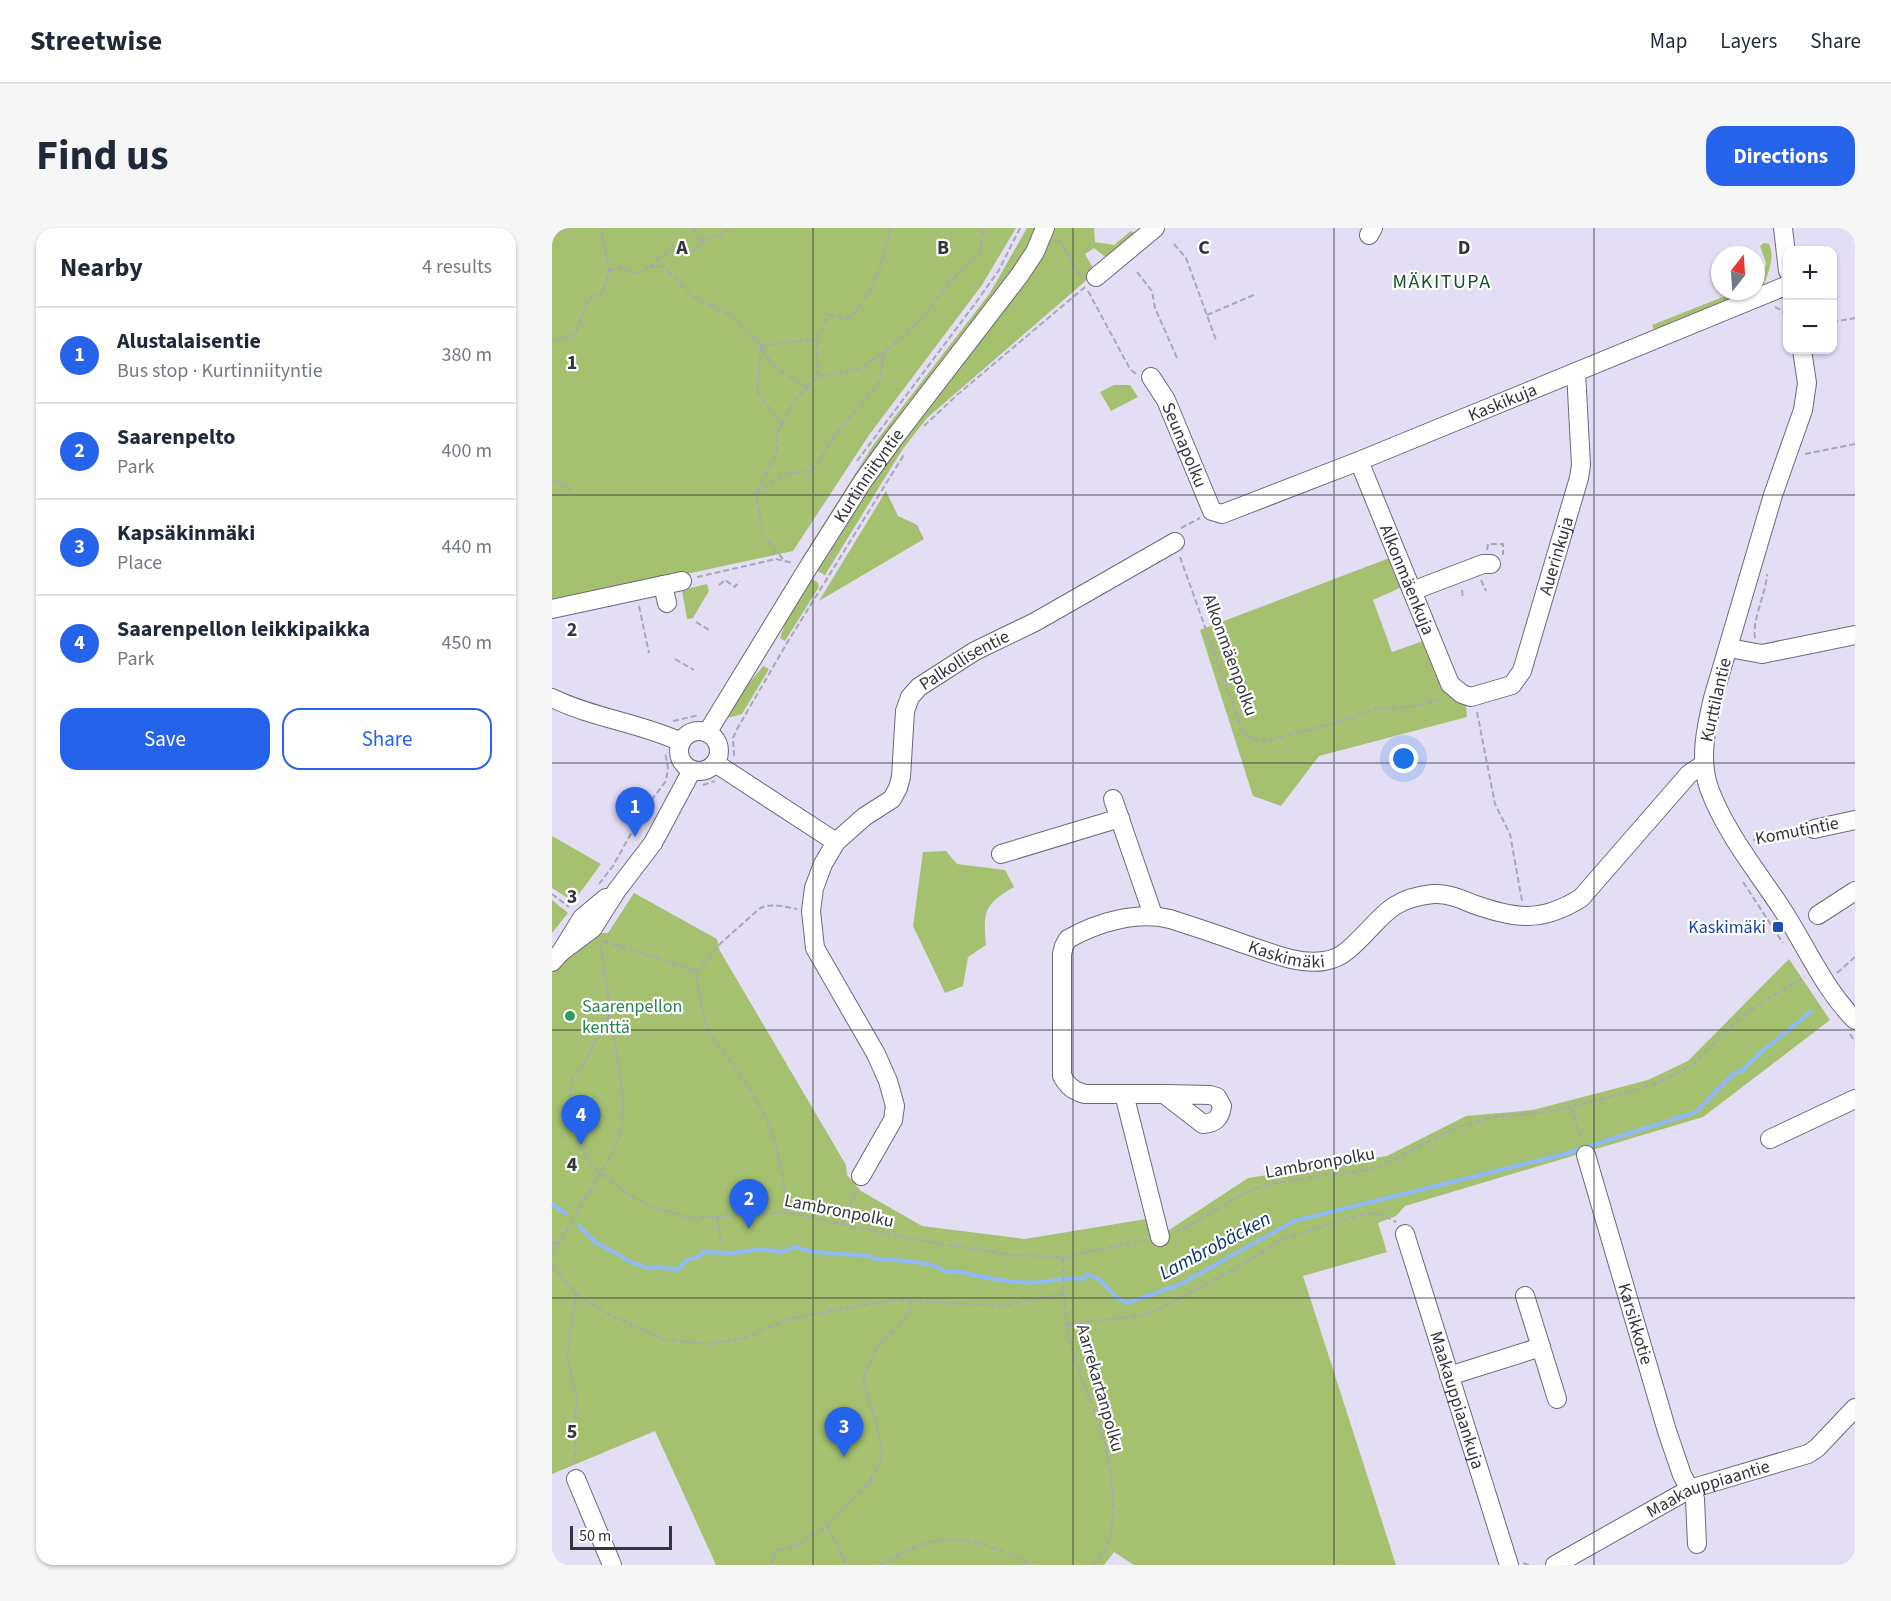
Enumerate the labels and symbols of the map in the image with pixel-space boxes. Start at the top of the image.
text: A [675,234,688,262]
text: B [937,234,949,262]
text: C [1198,234,1210,262]
text: D [1458,234,1470,262]
north arrow [1711,246,1765,300]
district label: MÄKITUPA [1392,268,1492,296]
text: 1 [567,349,577,377]
street label: Kaskikuja [1464,377,1541,427]
street label: Seunapolku [1156,398,1213,491]
street label: Kurtinniityntie [827,423,910,527]
street label: Auerinkuja [1533,513,1579,598]
street label: Alkonmäenkuja [1374,520,1441,639]
street label: Alkonmäenpolku [1196,591,1264,719]
text: 2 [567,616,577,644]
street label: Palkollisentie [914,624,1013,696]
street label: Kurttilantie [1694,656,1738,744]
your location [1389,744,1418,773]
pin: 1 [616,788,655,837]
street label: Komutintie [1753,811,1841,851]
text: 3 [567,883,577,911]
place label: Kaskimäki [1688,915,1766,940]
marker: Kaskimäki [1771,920,1785,934]
street label: Kaskimäki [1245,934,1326,974]
place label: Saarenpellon kenttä [582,994,682,1040]
marker: Saarenpellon kenttä [563,1009,577,1023]
pin: 4 [561,1096,600,1145]
street label: Lambronpolku [1263,1141,1377,1185]
text: 4 [567,1151,578,1179]
pin: 2 [730,1180,768,1229]
street label: Lambronpolku [782,1188,896,1234]
water label: Lambrobäcken [1154,1205,1276,1287]
street label: Karsikkotie [1612,1280,1659,1368]
street label: Aarrekartanpolku [1070,1321,1130,1455]
street label: Maakauppiaankuja [1424,1328,1491,1472]
pin: 3 [824,1408,864,1457]
text: 5 [567,1418,577,1446]
street label: Maakauppiaantie [1642,1454,1773,1524]
scale bar [570,1523,672,1550]

